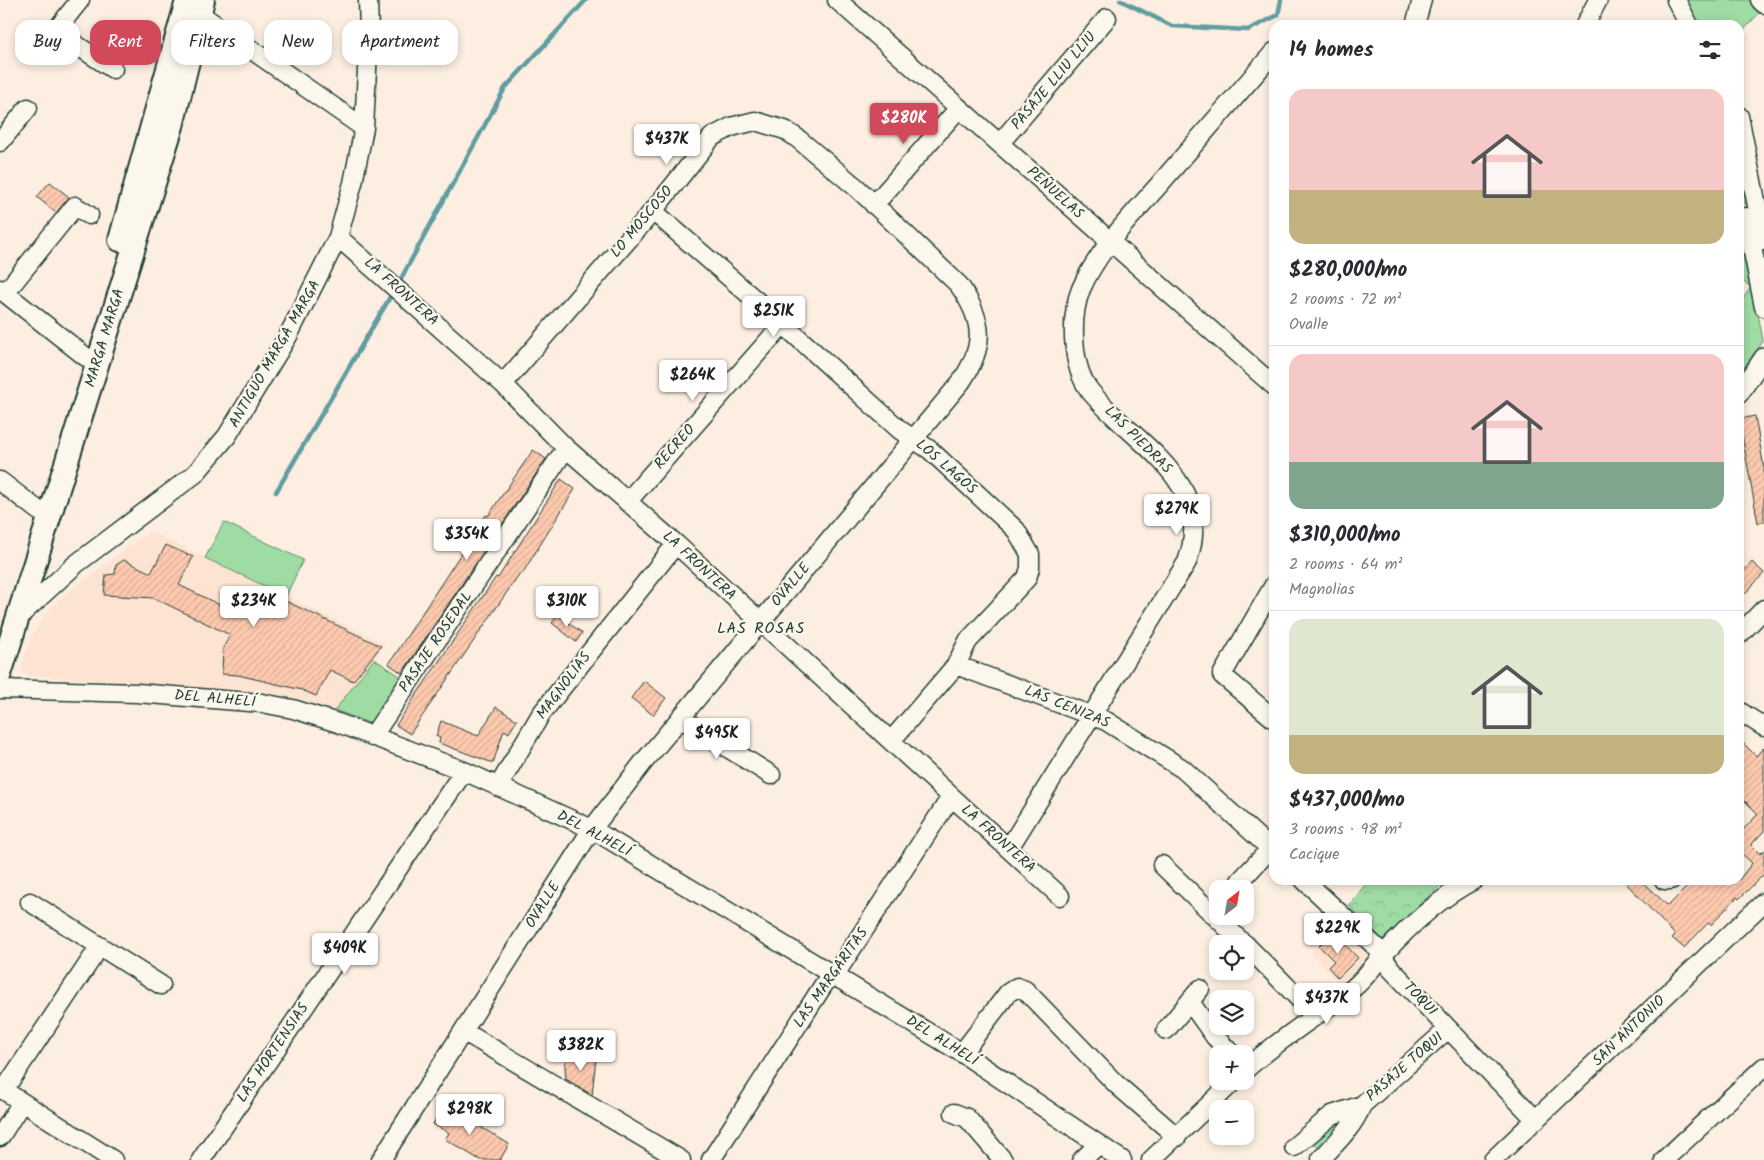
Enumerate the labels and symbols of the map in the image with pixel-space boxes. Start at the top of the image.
street label: PASAJE LLIU LLIU [1006,26,1102,136]
pin: $280K [869,102,939,145]
pin: $437K [632,124,702,166]
street label: PEÑUELAS [1021,161,1089,225]
street label: LO MOSCOSO [605,181,679,263]
street label: LA FRONTERA [358,252,444,332]
street label: ANTIGUO MARGA MARGA [223,276,327,432]
street label: MARGA MARGA [79,286,131,390]
pin: $251K [739,296,809,338]
pin: $264K [658,360,728,402]
street label: LAS PIEDRAS [1098,400,1178,480]
street label: RECREO [648,419,702,475]
street label: LOS LAGOS [910,433,982,501]
pin: $279K [1142,494,1212,536]
pin: $354K [432,518,502,561]
street label: LA FRONTERA [656,525,742,607]
street label: OVALLE [765,557,818,612]
pin: $234K [219,586,289,628]
street label: PASAJE ROSEDAL [393,586,479,698]
pin: $310K [532,586,602,628]
district label: LAS ROSAS [717,616,805,641]
street label: MAGNOLIAS [531,647,597,725]
street label: LAS CENIZAS [1021,679,1113,735]
street label: DEL ALHELÍ [173,683,259,715]
pin: $495K [682,718,752,760]
street label: LA FRONTERA [955,799,1041,879]
street label: DEL ALHELÍ [552,804,638,865]
street label: OVALLE [519,876,567,933]
north arrow [1209,880,1254,925]
pin: $229K [1303,912,1373,955]
street label: LAS MARGARITAS [787,923,875,1033]
pin: $409K [310,932,380,975]
street label: TOQUI [1397,976,1443,1022]
pin: $437K [1292,982,1362,1025]
street label: SAN ANTONIO [1587,990,1671,1072]
street label: LAS HORTENSIAS [231,998,315,1108]
street label: DEL ALHELÍ [901,1009,985,1074]
street label: PASAJE TOQUI [1361,1026,1450,1108]
pin: $382K [546,1030,616,1072]
pin: $298K [435,1094,505,1136]

